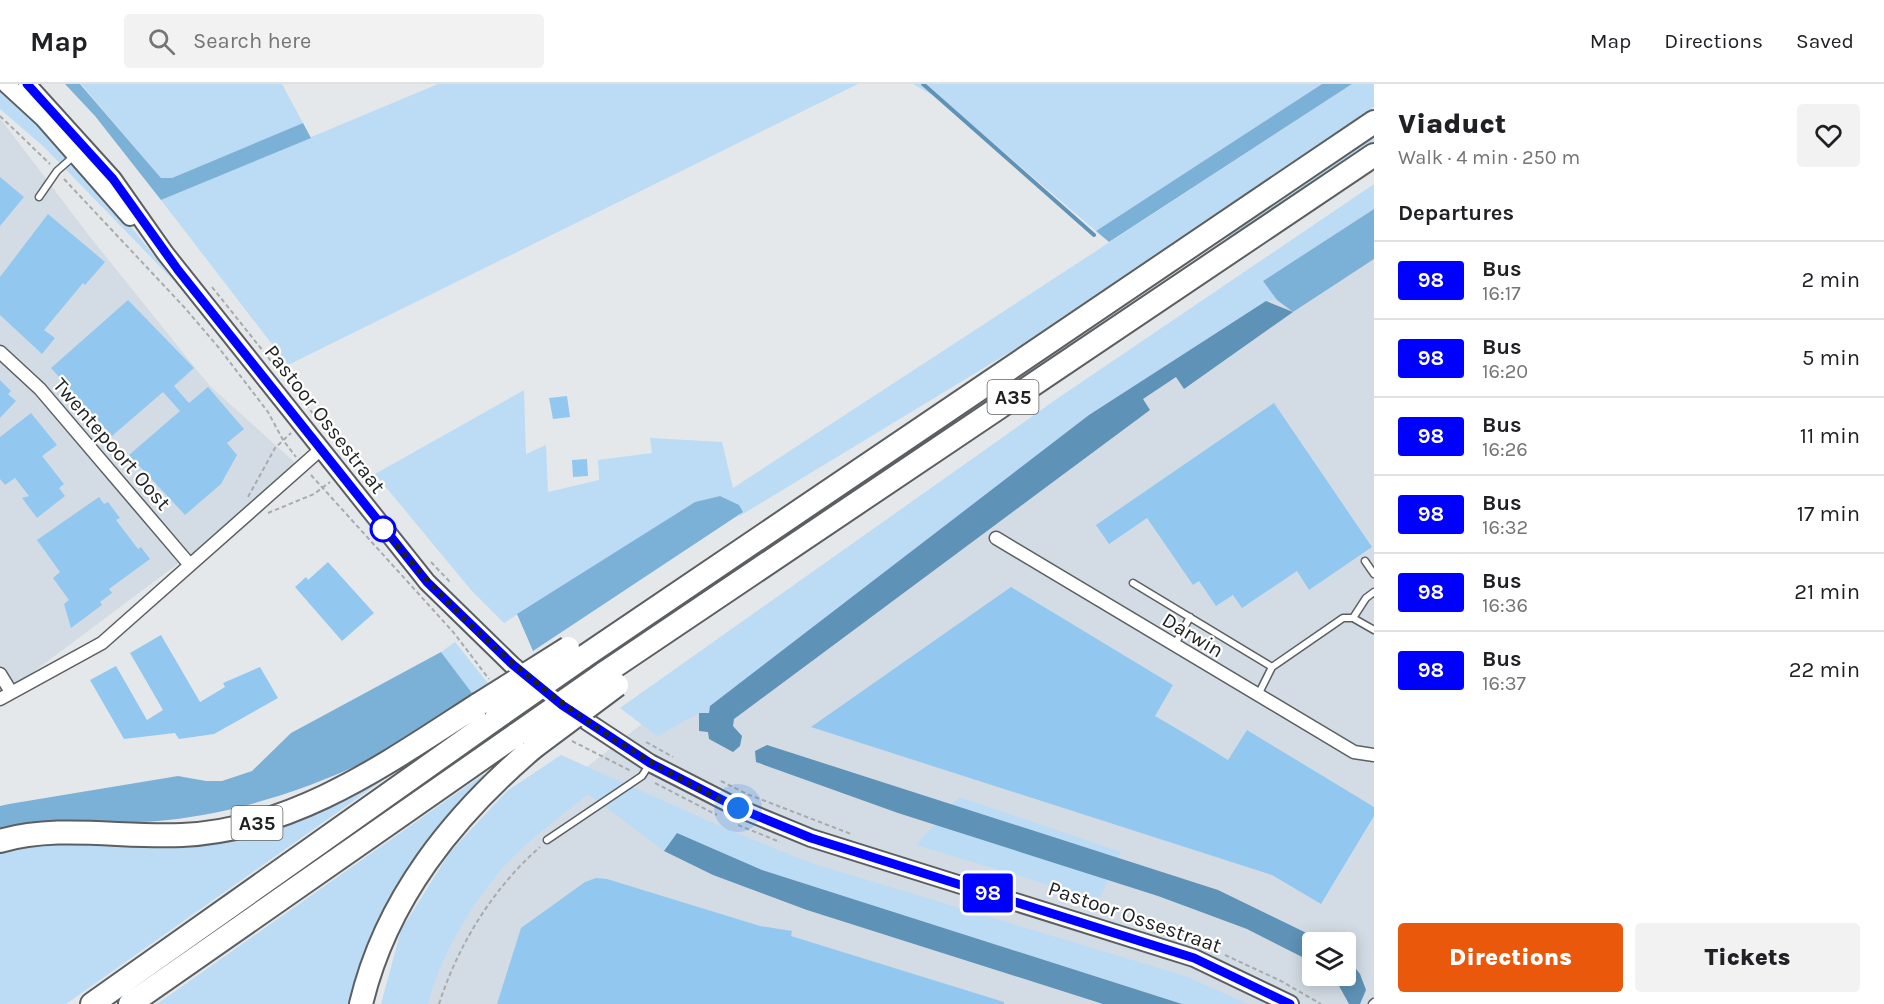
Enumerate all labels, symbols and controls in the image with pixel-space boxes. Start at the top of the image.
search box [124,14,544,68]
text: Map [30,25,88,58]
icon: search [145,25,178,58]
text: Search here [193,28,311,54]
text: Map [1590,29,1631,53]
text: Directions [1664,29,1763,53]
text: Saved [1796,29,1854,53]
button: heart [1797,104,1860,167]
text: Viaduct [1398,107,1506,140]
text: Walk · 4 min · 250 m [1398,146,1580,169]
text: Departures [1398,200,1514,226]
text: Bus [1482,256,1522,282]
text: 2 min [1802,267,1860,293]
text: 98 [1418,268,1444,292]
text: 16:17 [1482,282,1521,305]
text: Bus [1482,334,1522,360]
street label: Pastoor Ossestraat [260,340,390,498]
text: 5 min [1802,345,1860,371]
text: 98 [1418,346,1444,370]
text: 16:20 [1482,360,1528,383]
street label: Twentepoort Oost [48,373,176,515]
road number: A35 [988,380,1038,414]
text: Bus [1482,412,1522,438]
text: 11 min [1800,423,1860,449]
text: 98 [1418,424,1444,448]
text: 16:26 [1482,438,1528,461]
text: Bus [1482,490,1522,516]
text: 17 min [1797,501,1860,527]
text: 98 [1418,502,1444,526]
unlabelled marker [370,516,396,542]
text: 16:32 [1482,516,1528,539]
text: Bus [1482,568,1522,594]
text: 21 min [1794,579,1860,605]
text: 98 [1418,580,1444,604]
text: 16:36 [1482,594,1528,617]
street label: Darwin [1158,607,1228,663]
text: Bus [1482,646,1522,672]
text: 22 min [1789,657,1860,683]
text: 98 [1418,658,1444,682]
text: 16:37 [1482,672,1526,695]
your location [723,793,753,823]
road number: A35 [232,806,282,840]
line badge: 98 [961,874,1015,912]
street label: Pastoor Ossestraat [1045,876,1225,958]
text: 98 [975,881,1001,905]
button: Directions [1398,923,1623,992]
button: Tickets [1635,923,1860,992]
map controls [1302,932,1356,986]
button: layers [1302,932,1356,986]

